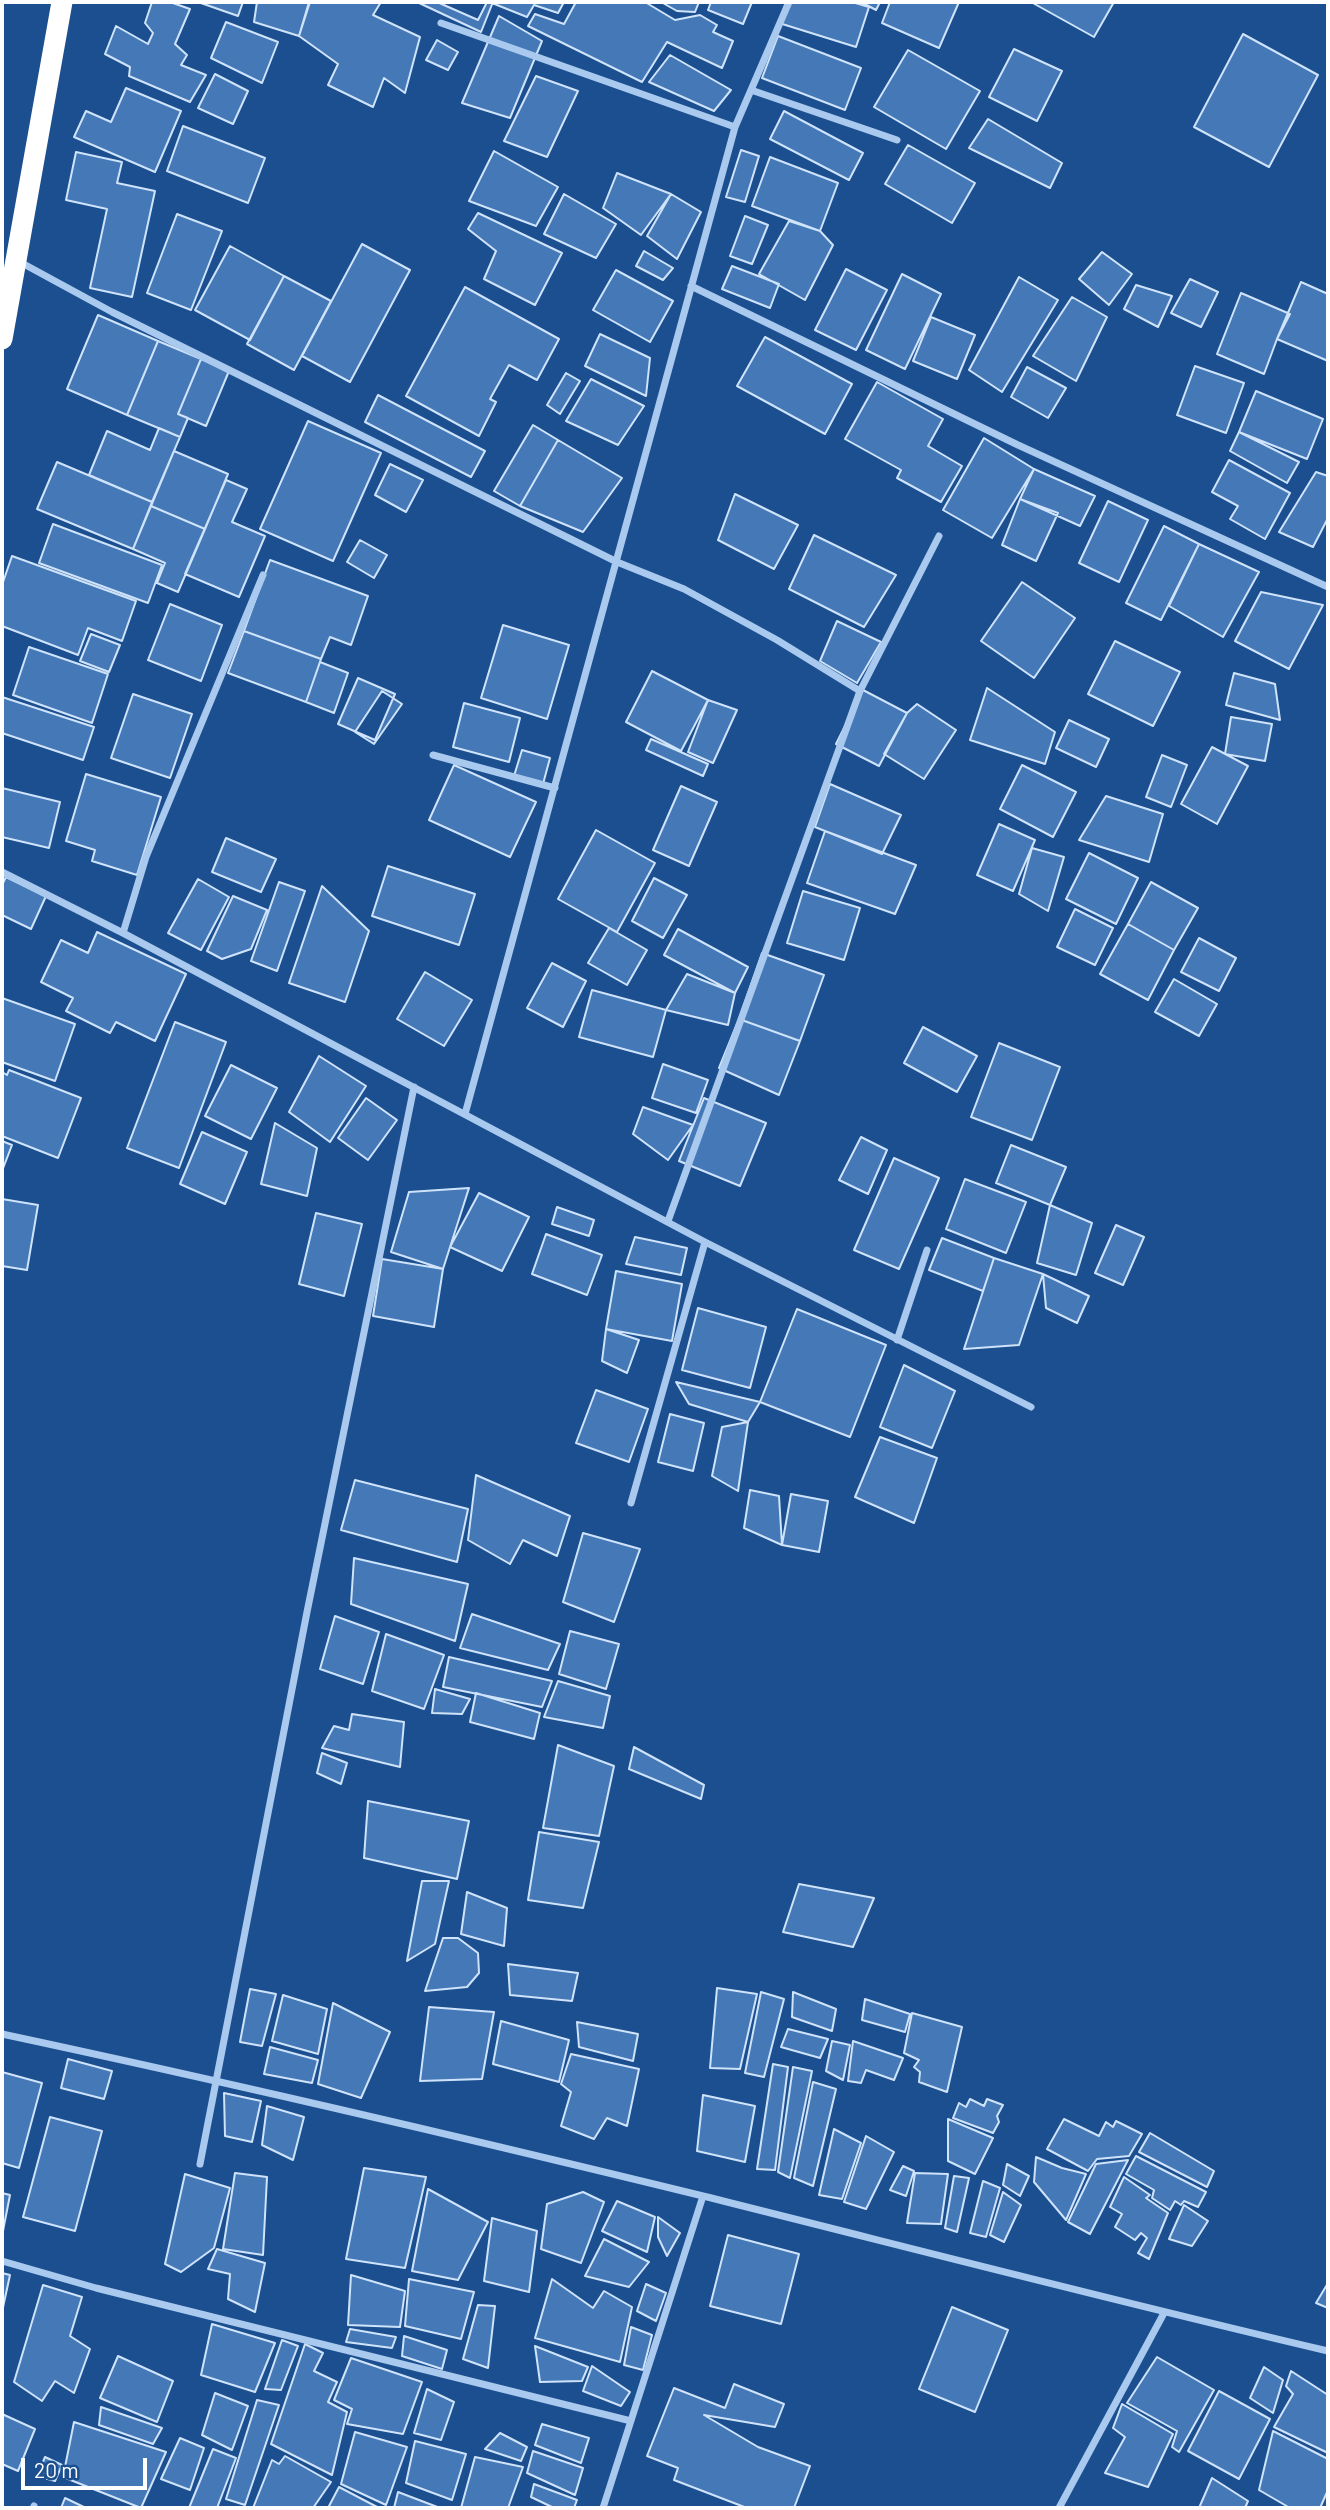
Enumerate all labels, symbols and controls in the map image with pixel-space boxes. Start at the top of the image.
scale bar [24,2444,150,2488]
text: 20 m [34,2457,79,2482]

